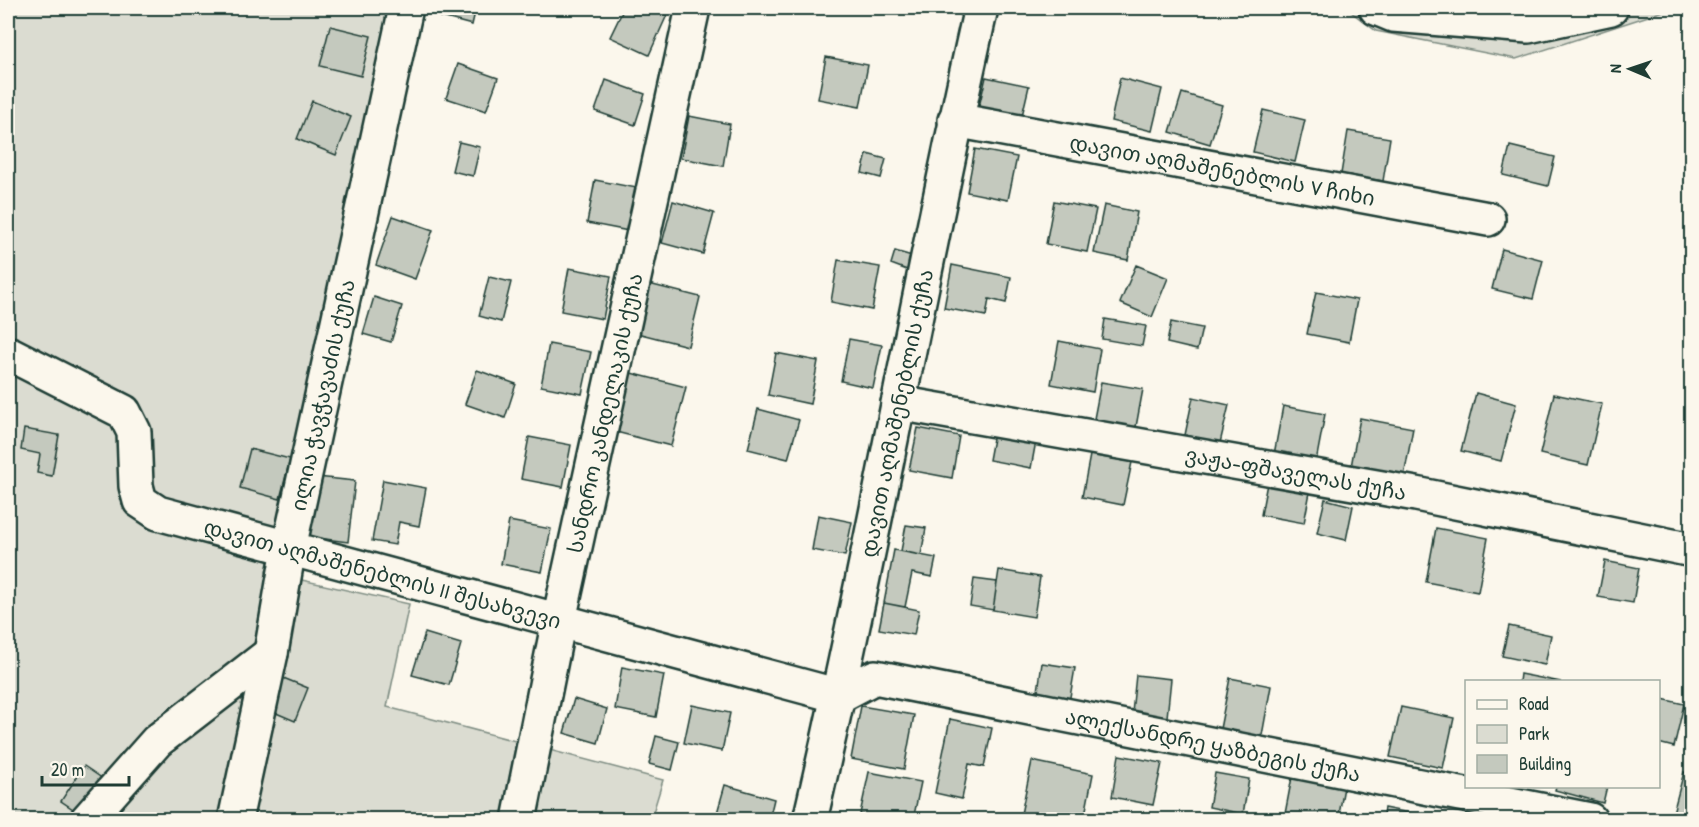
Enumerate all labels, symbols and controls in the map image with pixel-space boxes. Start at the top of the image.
north arrow [1600,39,1660,99]
text: N [1604,63,1626,73]
street label: დავით აღმაშენებლის V ჩიხი [1067,127,1378,212]
street label: დავით აღმაშენებლის ქუჩა [853,266,940,560]
street label: სანდრო კანდელაკის ქუჩა [560,270,649,556]
street label: ილია ჭავჭავაძის ქუჩა [283,276,361,513]
street label: ვაჟა-ფშაველას ქუჩა [1183,439,1409,507]
street label: დავით აღმაშენებლის II შესახვევი [201,511,564,635]
legend [1465,680,1660,788]
text: Road [1519,691,1549,716]
street label: ალექსანდრე ყაზბეგის ქუჩა [1063,701,1363,788]
text: Park [1519,721,1550,746]
scale bar [42,749,129,787]
text: Building [1519,751,1571,776]
text: 20 m [51,757,84,782]

